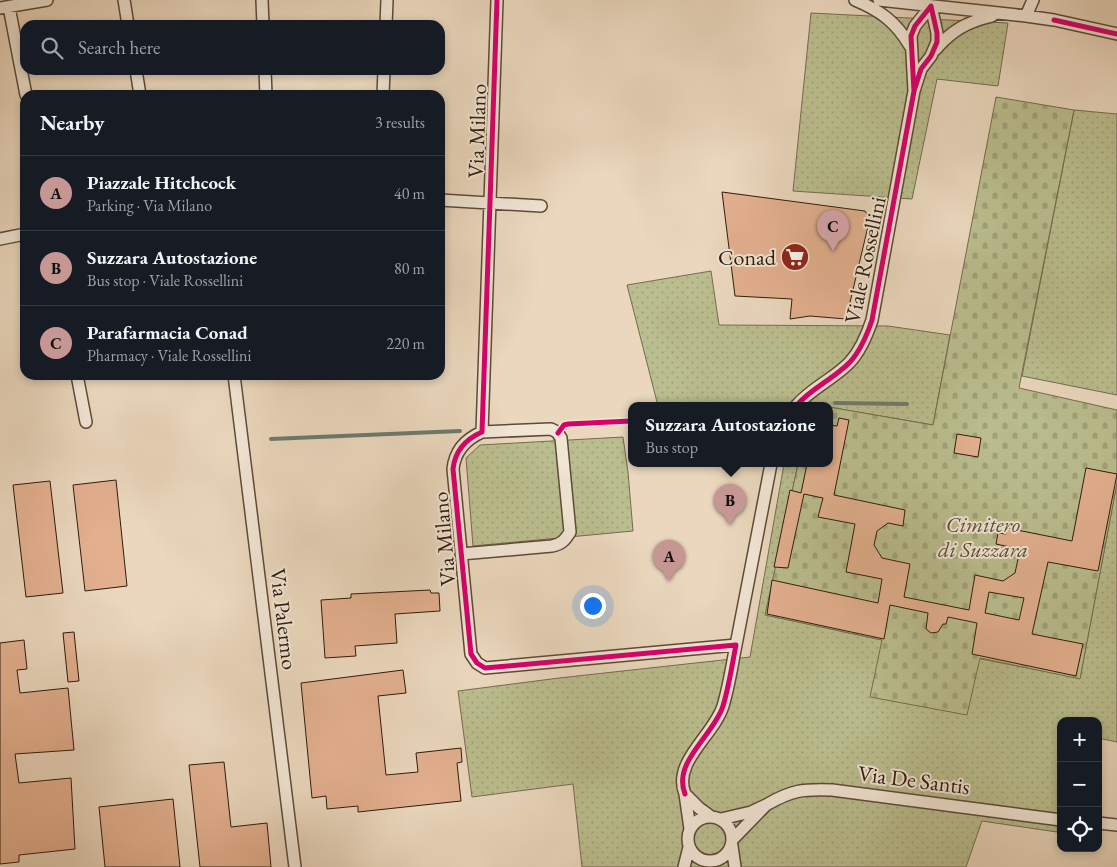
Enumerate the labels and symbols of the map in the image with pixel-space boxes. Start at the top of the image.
street label: Via Milano [461,83,493,179]
street label: Viale Rossellini [837,194,893,326]
pin: C [817,210,849,251]
supermarket icon: Conad [780,242,810,272]
place label: Conad [718,243,777,272]
pin: B [714,484,746,525]
street label: Via Milano [425,490,463,587]
park label: Cimitero di Suzzara [938,510,1028,564]
pin: A [653,540,685,581]
street label: Via Palermo [263,567,305,671]
your location [580,593,606,619]
street label: Via De Santis [856,759,972,801]

